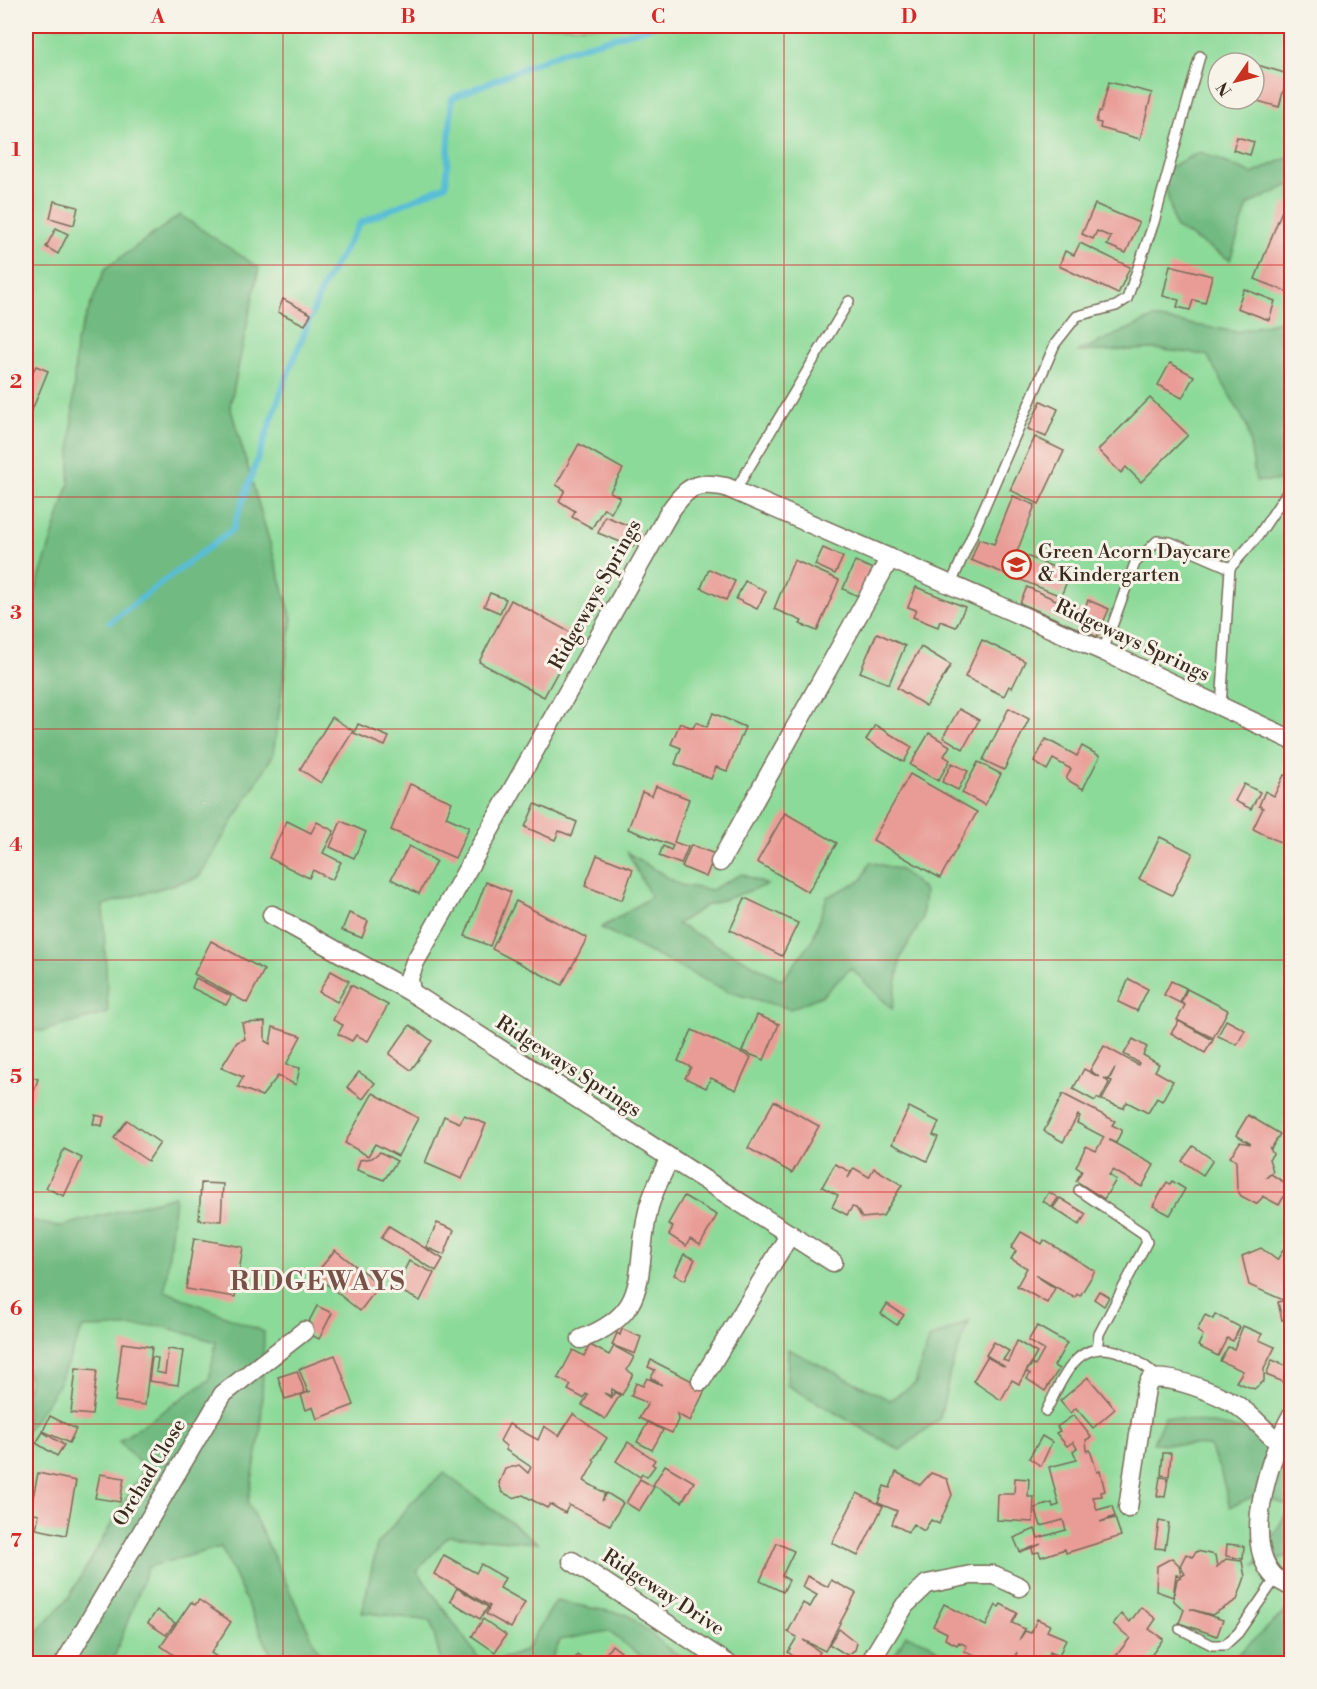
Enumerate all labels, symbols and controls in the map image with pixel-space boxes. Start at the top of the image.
text: A [150,5,166,30]
text: B [400,5,416,30]
text: C [651,5,665,30]
text: D [901,5,917,30]
text: E [1152,5,1166,30]
north arrow [1206,51,1266,111]
text: N [1213,78,1236,100]
text: 1 [11,138,21,163]
text: 2 [10,370,22,395]
street label: Ridgeways Springs [544,515,648,675]
place label: Green Acorn Daycare & Kindergarten [1038,540,1231,588]
school or university icon: Green Acorn Daycare & Kindergarten [1001,548,1033,580]
street label: Ridgeways Springs [1051,594,1213,688]
text: 3 [10,601,22,626]
text: 4 [9,833,23,858]
street label: Ridgeways Springs [491,1011,645,1123]
text: 5 [10,1065,22,1090]
district label: RIDGEWAYS [230,1266,406,1298]
text: 6 [10,1297,23,1322]
street label: Orchad Close [108,1415,192,1531]
text: 7 [10,1529,22,1554]
street label: Ridgeway Drive [597,1544,729,1642]

